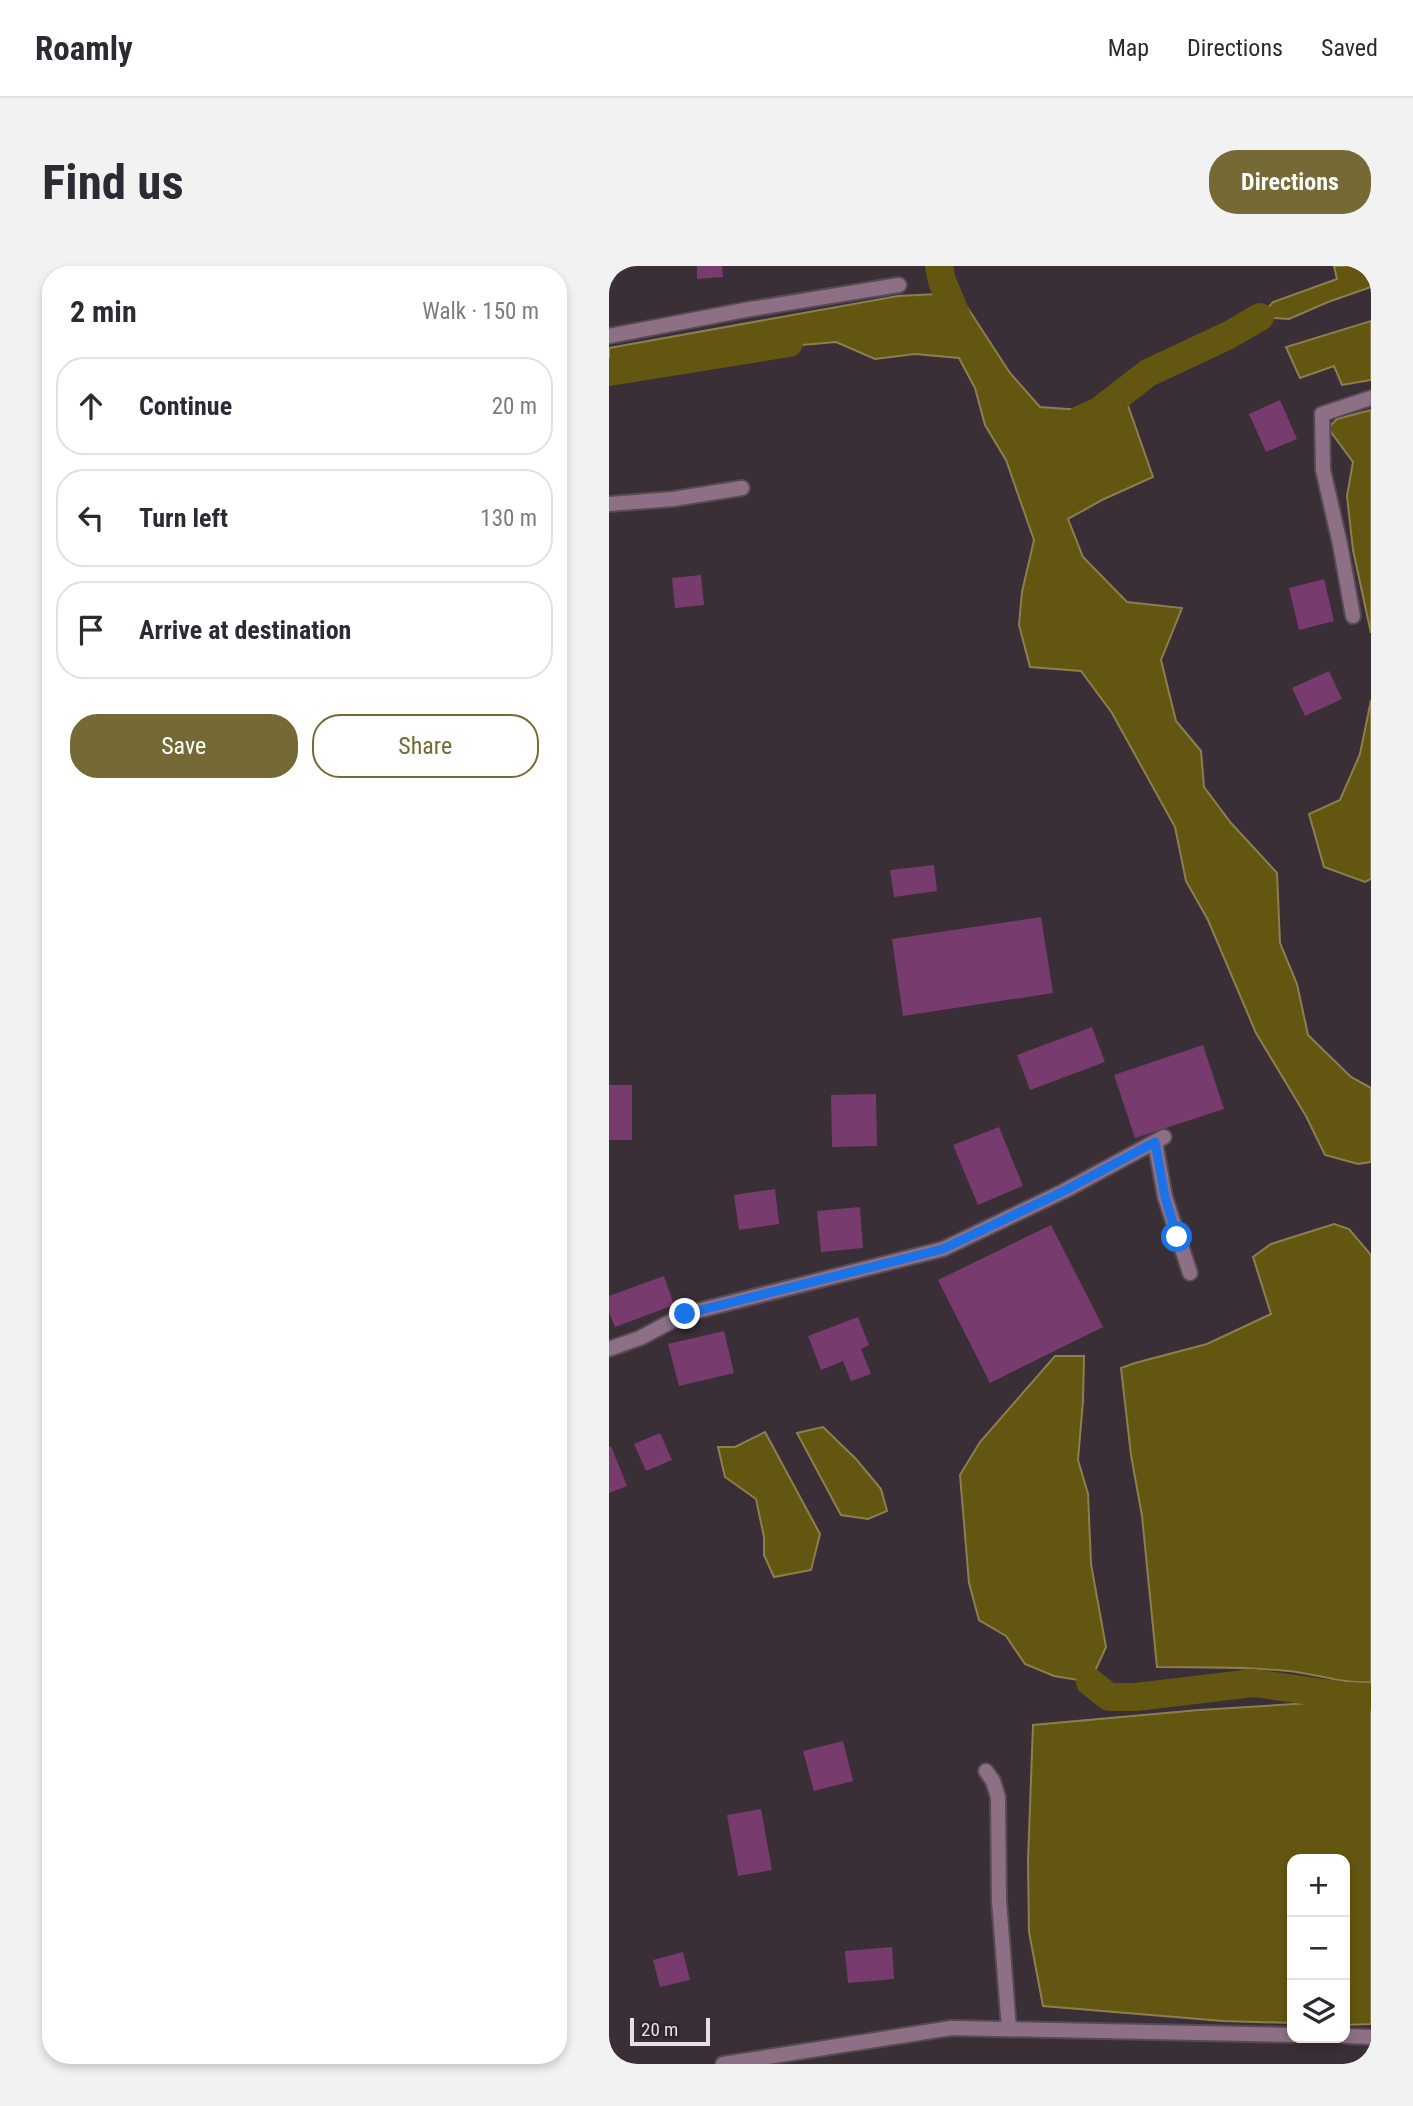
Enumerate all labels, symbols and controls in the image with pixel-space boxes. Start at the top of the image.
text: Roamly [35,29,133,68]
text: Map [1108,34,1149,62]
text: Directions [1187,34,1283,62]
text: Saved [1321,34,1378,62]
button: Directions [1209,150,1371,214]
text: Find us [42,154,184,211]
text: 2 min [70,294,137,329]
text: Walk · 150 m [422,298,539,325]
icon: ahead [72,387,110,425]
text: Continue [139,391,232,421]
text: 20 m [492,393,537,420]
icon: left [72,499,110,537]
text: Turn left [139,503,228,533]
text: 130 m [480,505,537,532]
icon: arrive [72,611,110,649]
text: Arrive at destination [139,615,351,645]
button: Save [70,714,298,778]
button: Share [312,714,539,778]
route start [1161,1221,1192,1252]
route end [669,1298,700,1329]
map controls [1287,1854,1350,2043]
button: + [1287,1854,1350,1917]
button: − [1287,1917,1350,1980]
button: layers [1287,1980,1350,2043]
scale bar [630,2015,711,2047]
text: 20 m [641,2018,678,2041]

